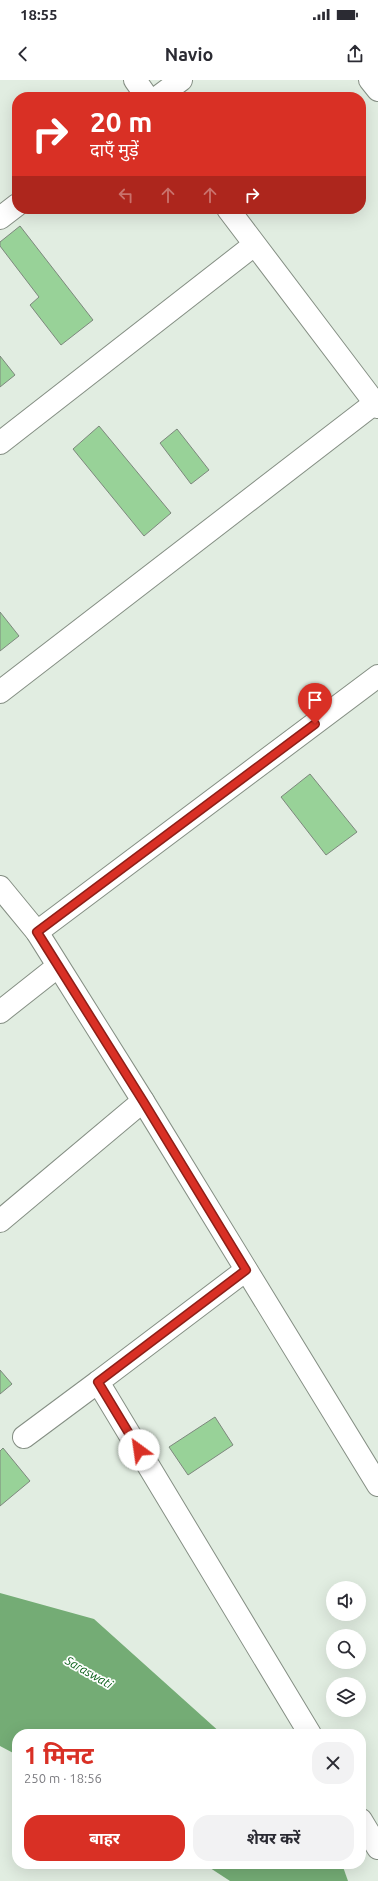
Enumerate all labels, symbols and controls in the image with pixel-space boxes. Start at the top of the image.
text: 18:55 [20,6,58,23]
icon: back [12,43,34,65]
icon: share [344,43,366,65]
text: Navio [165,44,213,64]
text: 20 m [90,106,152,137]
icon: right [24,108,76,160]
text: दाएँ मुड़ें [90,139,139,159]
icon: left [115,184,137,206]
icon: ahead [157,184,179,206]
icon: ahead [199,184,221,206]
icon: right [241,184,263,206]
pin [298,683,332,724]
icon: arrive [304,689,326,711]
position arrow [118,1429,160,1471]
map controls [326,1581,366,1717]
button: sound [326,1581,366,1621]
button: search [326,1629,366,1669]
water label: Saraswati [62,1653,116,1691]
button: layers [326,1677,366,1717]
text: 1 मिनट [24,1742,94,1769]
button: close [312,1742,354,1784]
text: 250 m · 18:56 [24,1771,102,1785]
button: बाहर [24,1815,185,1861]
button: शेयर करें [193,1815,354,1861]

